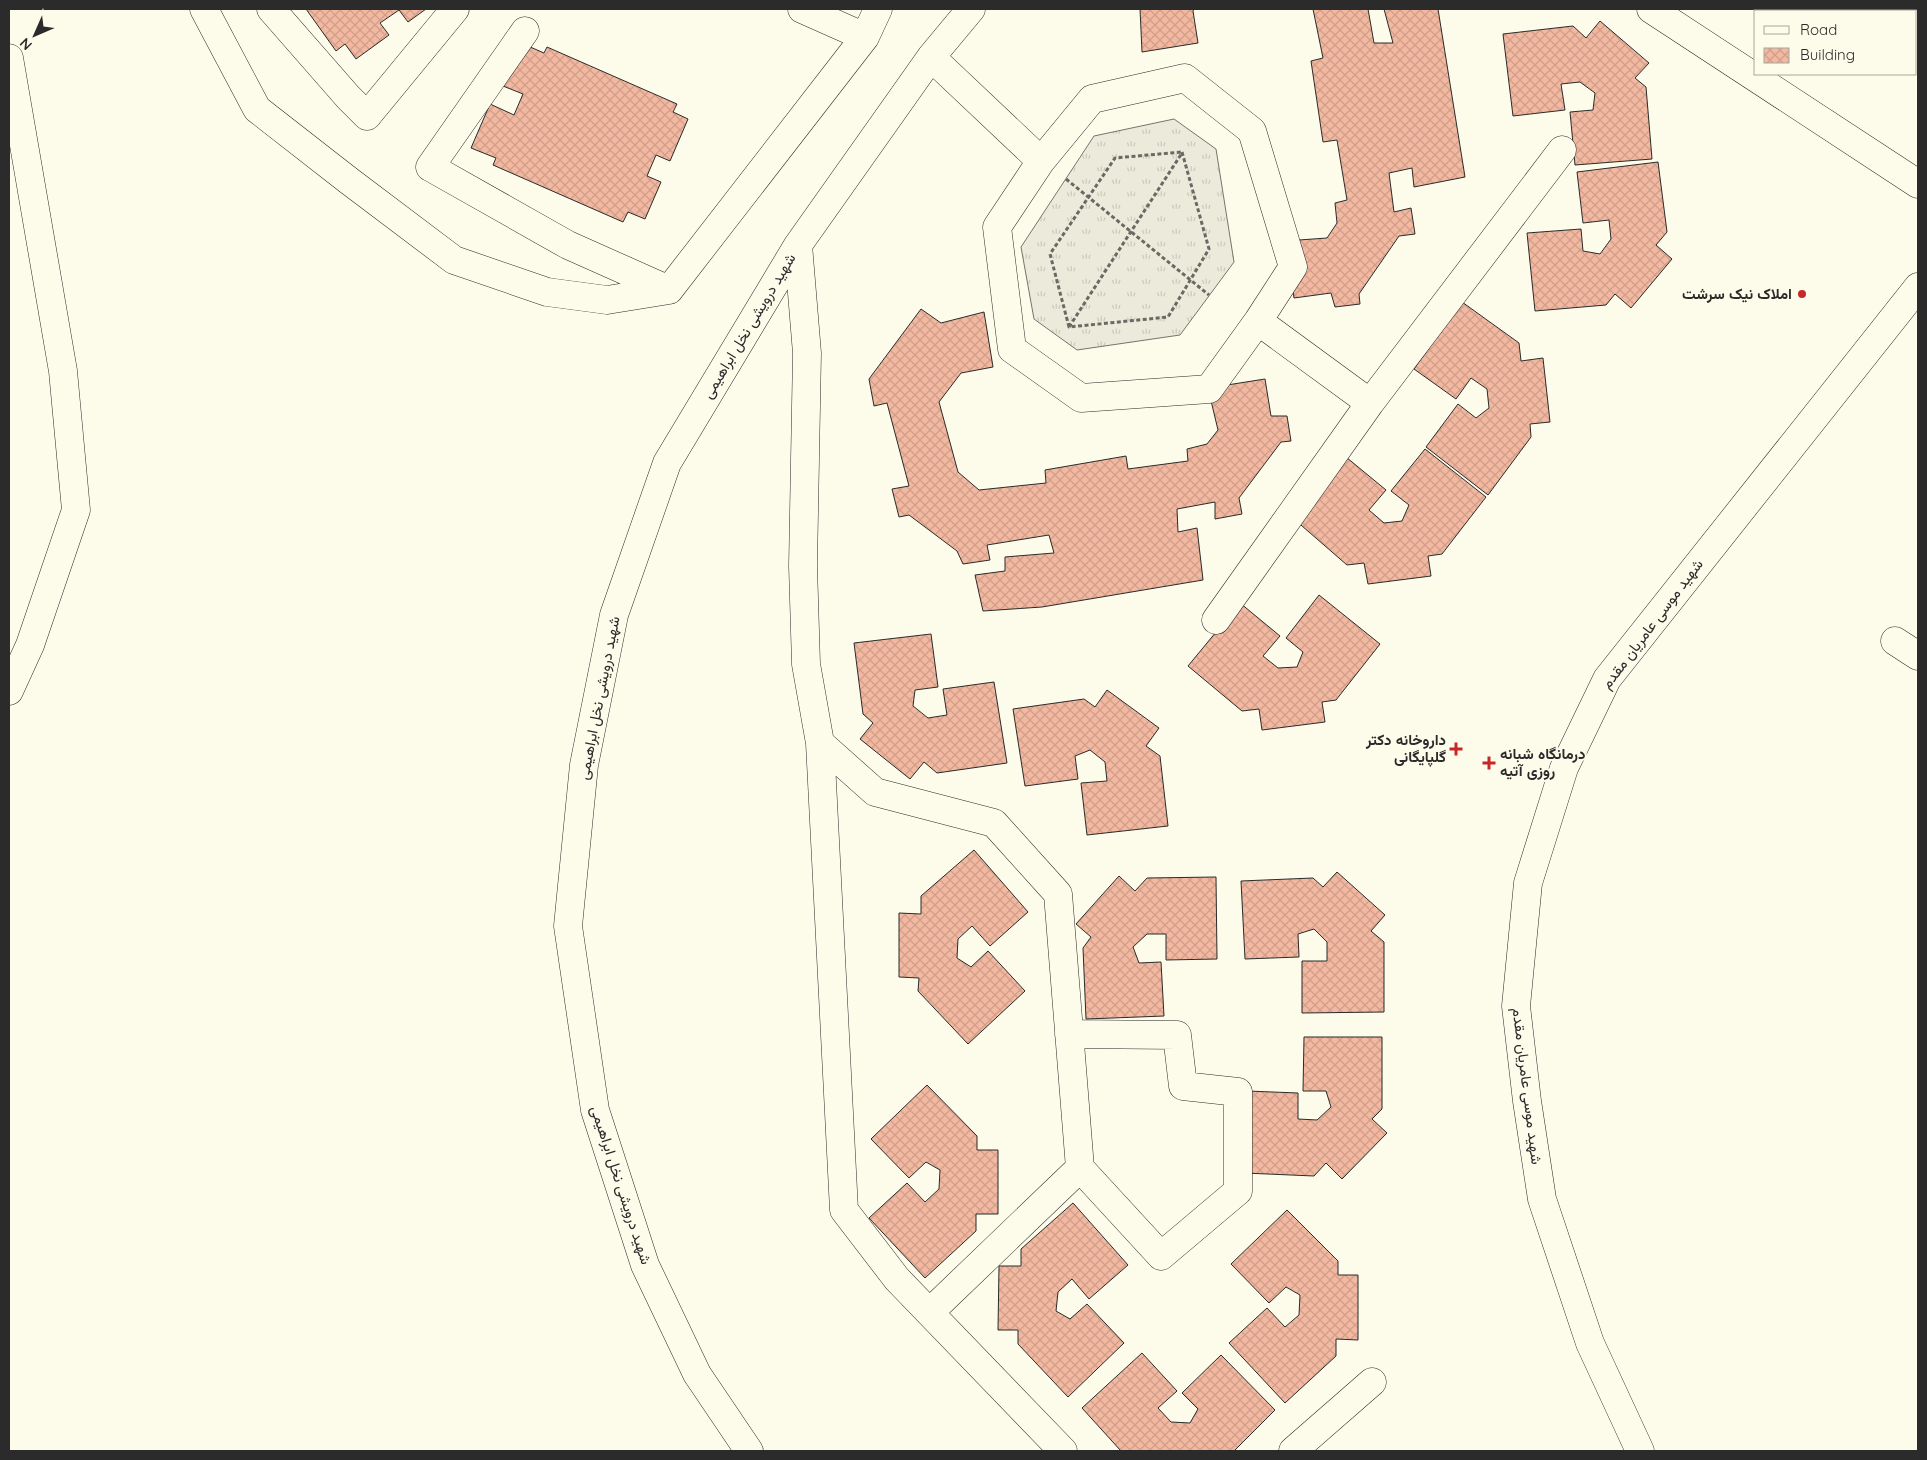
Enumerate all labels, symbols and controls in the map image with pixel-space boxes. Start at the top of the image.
north arrow [10,10,60,60]
legend [1754,10,1917,75]
text: Road [1800,20,1837,39]
text: N [16,34,36,54]
text: Building [1800,45,1855,64]
street label: شهید درویشی نخل ابراهیمی [698,250,800,402]
place label: املاک نیک سرشت [1682,284,1792,303]
marker: املاک نیک سرشت [1796,288,1808,300]
street label: شهید موسی عامریان مقدم [1597,555,1708,693]
street label: شهید درویشی نخل ابراهیمی [573,614,625,781]
place label: داروخانه دکتر گلپایگانی [1365,730,1446,767]
marker: داروخانه دکتر گلپایگانی [1450,743,1462,755]
place label: درمانگاه شبانه روزی آتیه [1500,744,1585,780]
marker: درمانگاه شبانه روزی آتیه [1482,756,1496,770]
street label: شهید موسی عامریان مقدم [1507,1006,1547,1166]
street label: شهید درویشی نخل ابراهیمی [586,1103,656,1267]

